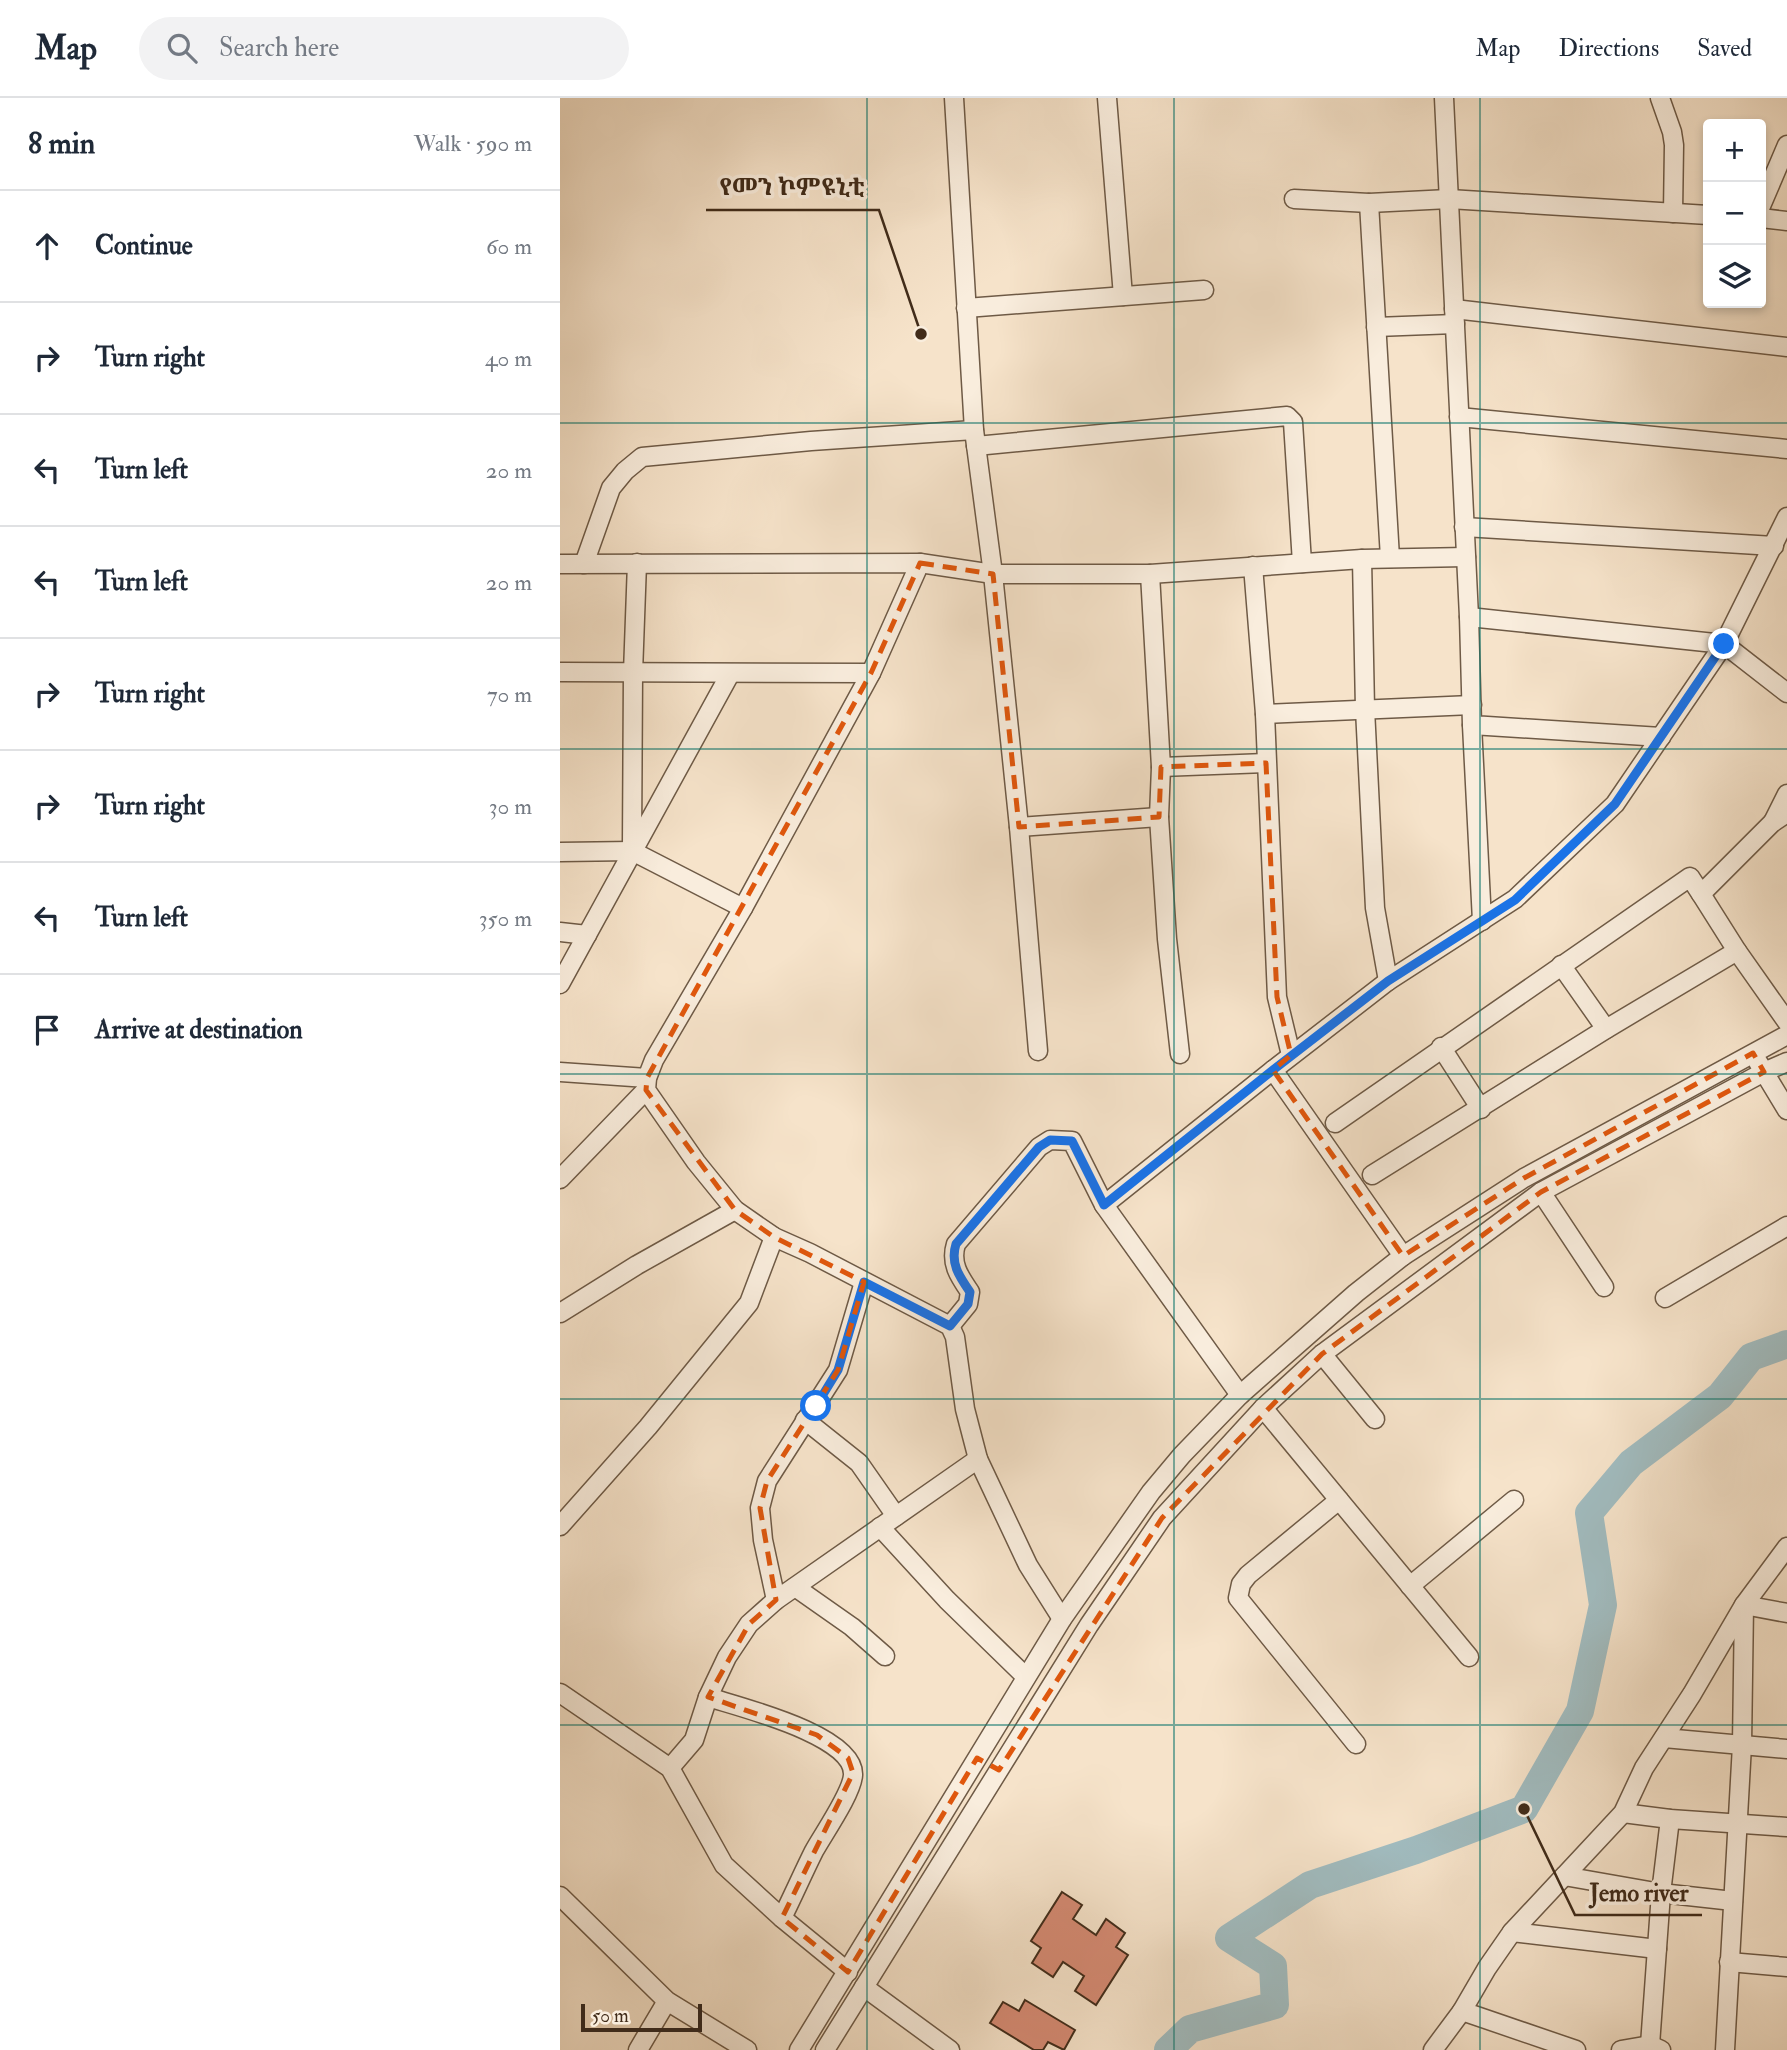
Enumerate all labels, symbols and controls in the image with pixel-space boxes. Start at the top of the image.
search box [139,17,629,80]
text: Map [35,28,97,69]
icon: search [163,29,201,67]
text: Search here [219,32,339,64]
text: Map [1475,33,1520,64]
text: Directions [1558,33,1659,64]
text: Saved [1697,33,1752,64]
map controls [1703,119,1766,308]
button: + [1703,119,1766,182]
text: 8 min [28,125,95,162]
text: Walk · 590 m [414,129,532,158]
callout: የመን ኮምዩኒቲ [706,165,879,210]
text: የመን ኮምዩኒቲ [719,172,865,203]
button: − [1703,182,1766,245]
icon: ahead [28,227,66,265]
text: Continue [95,230,193,262]
text: 60 m [486,232,532,261]
button: layers [1703,245,1766,308]
icon: right [28,339,66,377]
text: Turn right [95,342,205,374]
text: 40 m [485,344,532,373]
icon: left [28,451,66,489]
text: Turn left [95,454,188,486]
text: 20 m [486,456,532,485]
icon: left [28,563,66,601]
text: Turn left [95,566,188,598]
text: 20 m [486,568,532,597]
route end [1708,628,1739,659]
icon: right [28,675,66,713]
text: Turn right [95,678,205,710]
text: 70 m [487,680,532,709]
icon: right [28,787,66,825]
text: Turn right [95,790,205,822]
text: 30 m [489,792,532,821]
icon: left [28,899,66,937]
text: Turn left [95,902,188,934]
text: 350 m [479,904,532,933]
icon: arrive [28,1011,66,1049]
text: Arrive at destination [95,1014,303,1046]
route start [800,1390,831,1421]
callout: Jemo river [1575,1870,1702,1915]
text: Jemo river [1589,1878,1689,1909]
scale bar [581,2001,702,2033]
text: 50 m [592,2004,629,2028]

